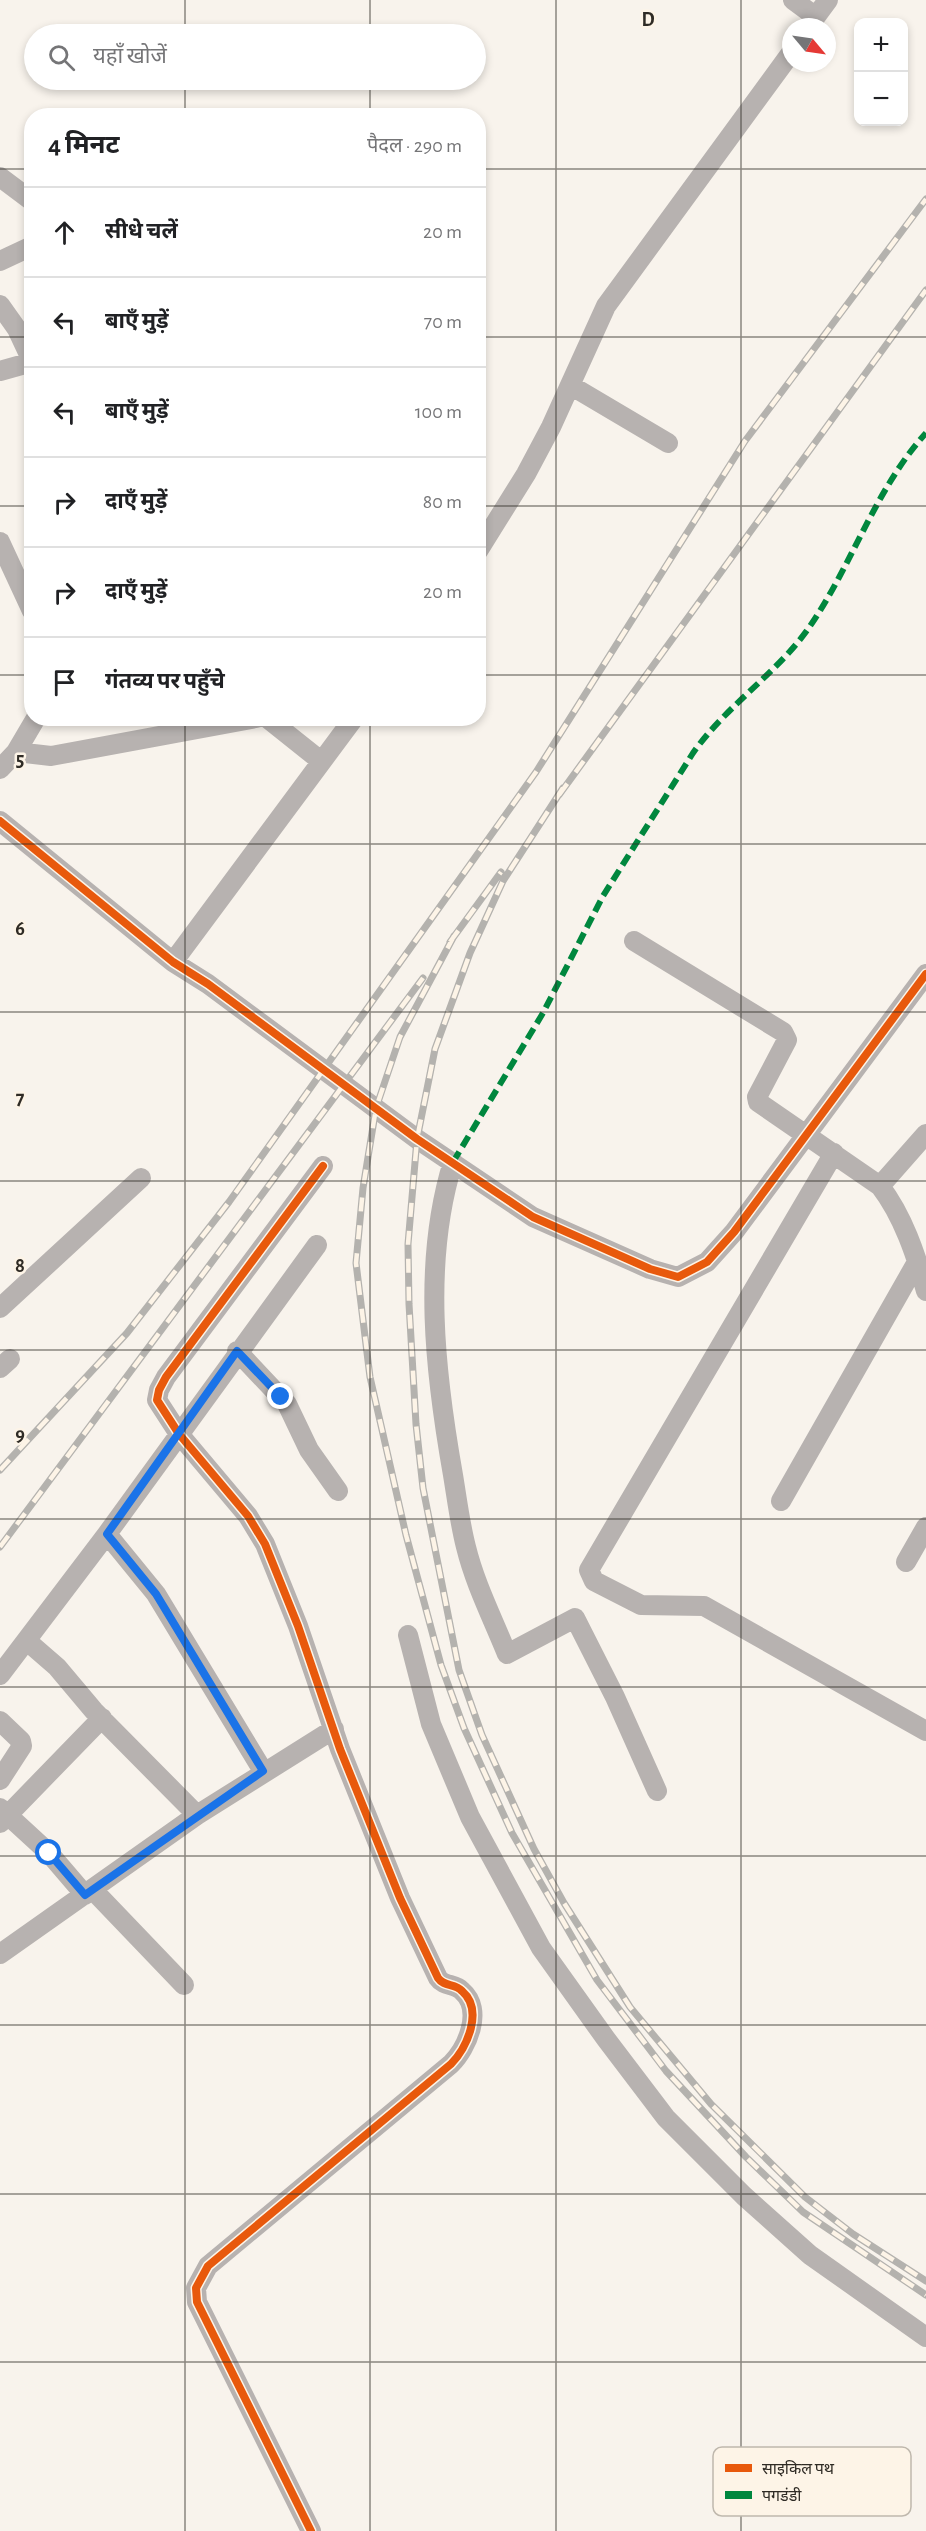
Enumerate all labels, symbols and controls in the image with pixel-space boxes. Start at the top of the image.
text: D [641,10,655,30]
north arrow [782,18,836,72]
map controls [854,18,908,126]
button: + [854,18,908,72]
search box [24,24,486,90]
icon: search [45,41,78,74]
text: यहाँ खोजें [93,45,167,67]
button: − [854,72,908,126]
text: 4 मिनट [48,132,120,158]
text: पैदल · 290 m [367,136,462,156]
icon: ahead [48,216,81,249]
text: सीधे चलें [105,220,178,242]
text: 20 m [423,222,462,242]
icon: left [48,306,81,339]
text: बाएँ मुड़ें [105,310,169,332]
text: 70 m [424,312,462,332]
icon: left [48,396,81,429]
text: बाएँ मुड़ें [105,400,169,422]
text: 100 m [415,402,462,422]
icon: right [48,486,81,519]
text: दाएँ मुड़ें [105,490,167,512]
text: 80 m [423,492,462,512]
icon: right [48,576,81,609]
text: दाएँ मुड़ें [105,580,167,602]
text: 20 m [423,582,462,602]
icon: arrive [48,666,81,699]
text: गंतव्य पर पहुँचे [105,670,225,692]
text: 5 [16,750,24,770]
text: 6 [15,919,25,939]
text: 7 [16,1088,25,1108]
text: 8 [15,1256,25,1276]
route end [267,1383,293,1409]
text: 9 [15,1425,25,1445]
route start [35,1839,61,1865]
legend [713,2447,911,2516]
text: साइकिल पथ [762,2460,835,2477]
text: पगडंडी [762,2487,802,2504]

